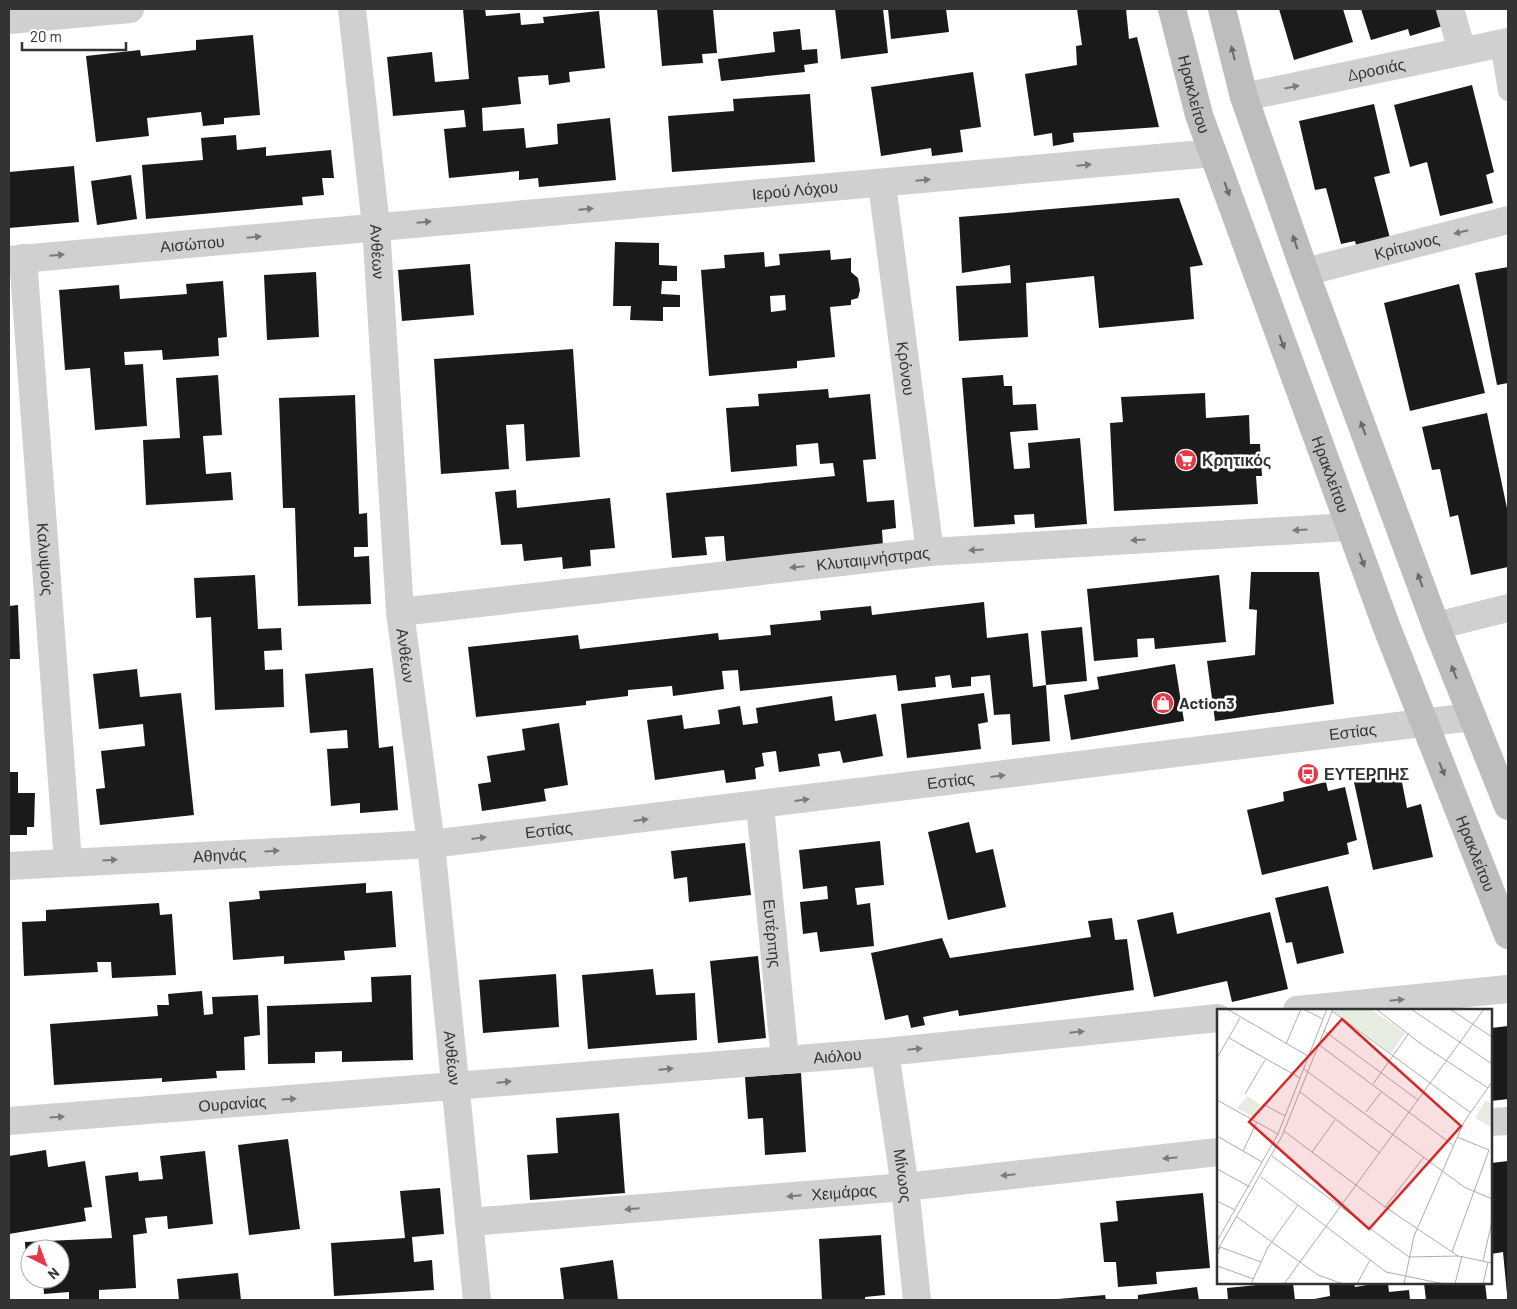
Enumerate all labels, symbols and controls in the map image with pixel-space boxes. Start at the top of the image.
scale bar [22,20,126,52]
text: 20 m [30,27,62,45]
one-way arrow [1229,45,1237,60]
street label: Ηρακλείτου [1175,53,1215,136]
street label: Δροσιάς [1345,54,1407,84]
one-way arrow [1284,83,1299,91]
one-way arrow [1077,161,1093,169]
street label: Ιερού Λόχου [751,176,839,203]
one-way arrow [915,176,931,184]
one-way arrow [1223,182,1231,197]
one-way arrow [579,204,595,212]
one-way arrow [417,218,433,226]
street label: Ανθέων [367,224,389,280]
street label: Κρίτωνος [1372,228,1441,263]
one-way arrow [1453,228,1469,236]
street label: Αισώπου [159,231,225,256]
one-way arrow [246,233,262,241]
one-way arrow [1291,235,1298,250]
one-way arrow [49,251,65,259]
one-way arrow [1278,335,1286,350]
street label: Κρόνου [894,340,919,397]
one-way arrow [1359,420,1367,435]
street label: Ηρακλείτου [1308,433,1354,515]
supermarket icon: Κρητικός [1174,448,1198,472]
place label: Κρητικός [1202,450,1271,470]
street label: Καλυψούς [34,522,58,596]
one-way arrow [1292,526,1308,534]
one-way arrow [1130,536,1146,544]
street label: Κλυταιμνήστρας [815,542,931,574]
one-way arrow [968,546,984,554]
one-way arrow [1359,553,1366,568]
one-way arrow [789,563,805,571]
one-way arrow [1415,573,1423,587]
street label: Ανθέων [393,627,419,684]
one-way arrow [1450,664,1457,679]
shop icon: Action3 [1151,691,1175,715]
place label: Action3 [1179,693,1235,712]
street label: Εστίας [1328,719,1377,743]
bus stop icon: ΕΥΤΕΡΠΗΣ [1296,762,1320,786]
one-way arrow [1438,762,1446,777]
place label: ΕΥΤΕΡΠΗΣ [1324,764,1410,783]
street label: Εστίας [926,768,975,792]
one-way arrow [990,772,1006,780]
one-way arrow [794,796,810,804]
street label: Ηρακλείτου [1453,812,1500,894]
one-way arrow [633,816,649,824]
street label: Εστίας [524,817,573,841]
one-way arrow [472,834,488,842]
street label: Αθηνάς [193,844,247,865]
one-way arrow [264,847,280,855]
one-way arrow [102,856,118,864]
street label: Ευτέρπης [760,898,786,969]
one-way arrow [1390,996,1406,1004]
inset map [1217,1009,1492,1284]
one-way arrow [1069,1028,1085,1036]
street label: Ανθέων [441,1030,465,1086]
street label: Αιόλου [813,1044,862,1067]
one-way arrow [908,1044,924,1052]
one-way arrow [659,1065,675,1073]
one-way arrow [497,1078,513,1086]
street label: Ουρανίας [198,1091,267,1115]
one-way arrow [281,1095,297,1103]
one-way arrow [50,1113,66,1121]
street label: Μίνωος [890,1147,917,1204]
one-way arrow [1161,1154,1177,1162]
one-way arrow [1000,1172,1016,1180]
street label: Χειμάρας [810,1179,877,1204]
one-way arrow [786,1192,802,1200]
one-way arrow [624,1205,640,1213]
north arrow [20,1239,70,1289]
text: N [45,1265,63,1283]

